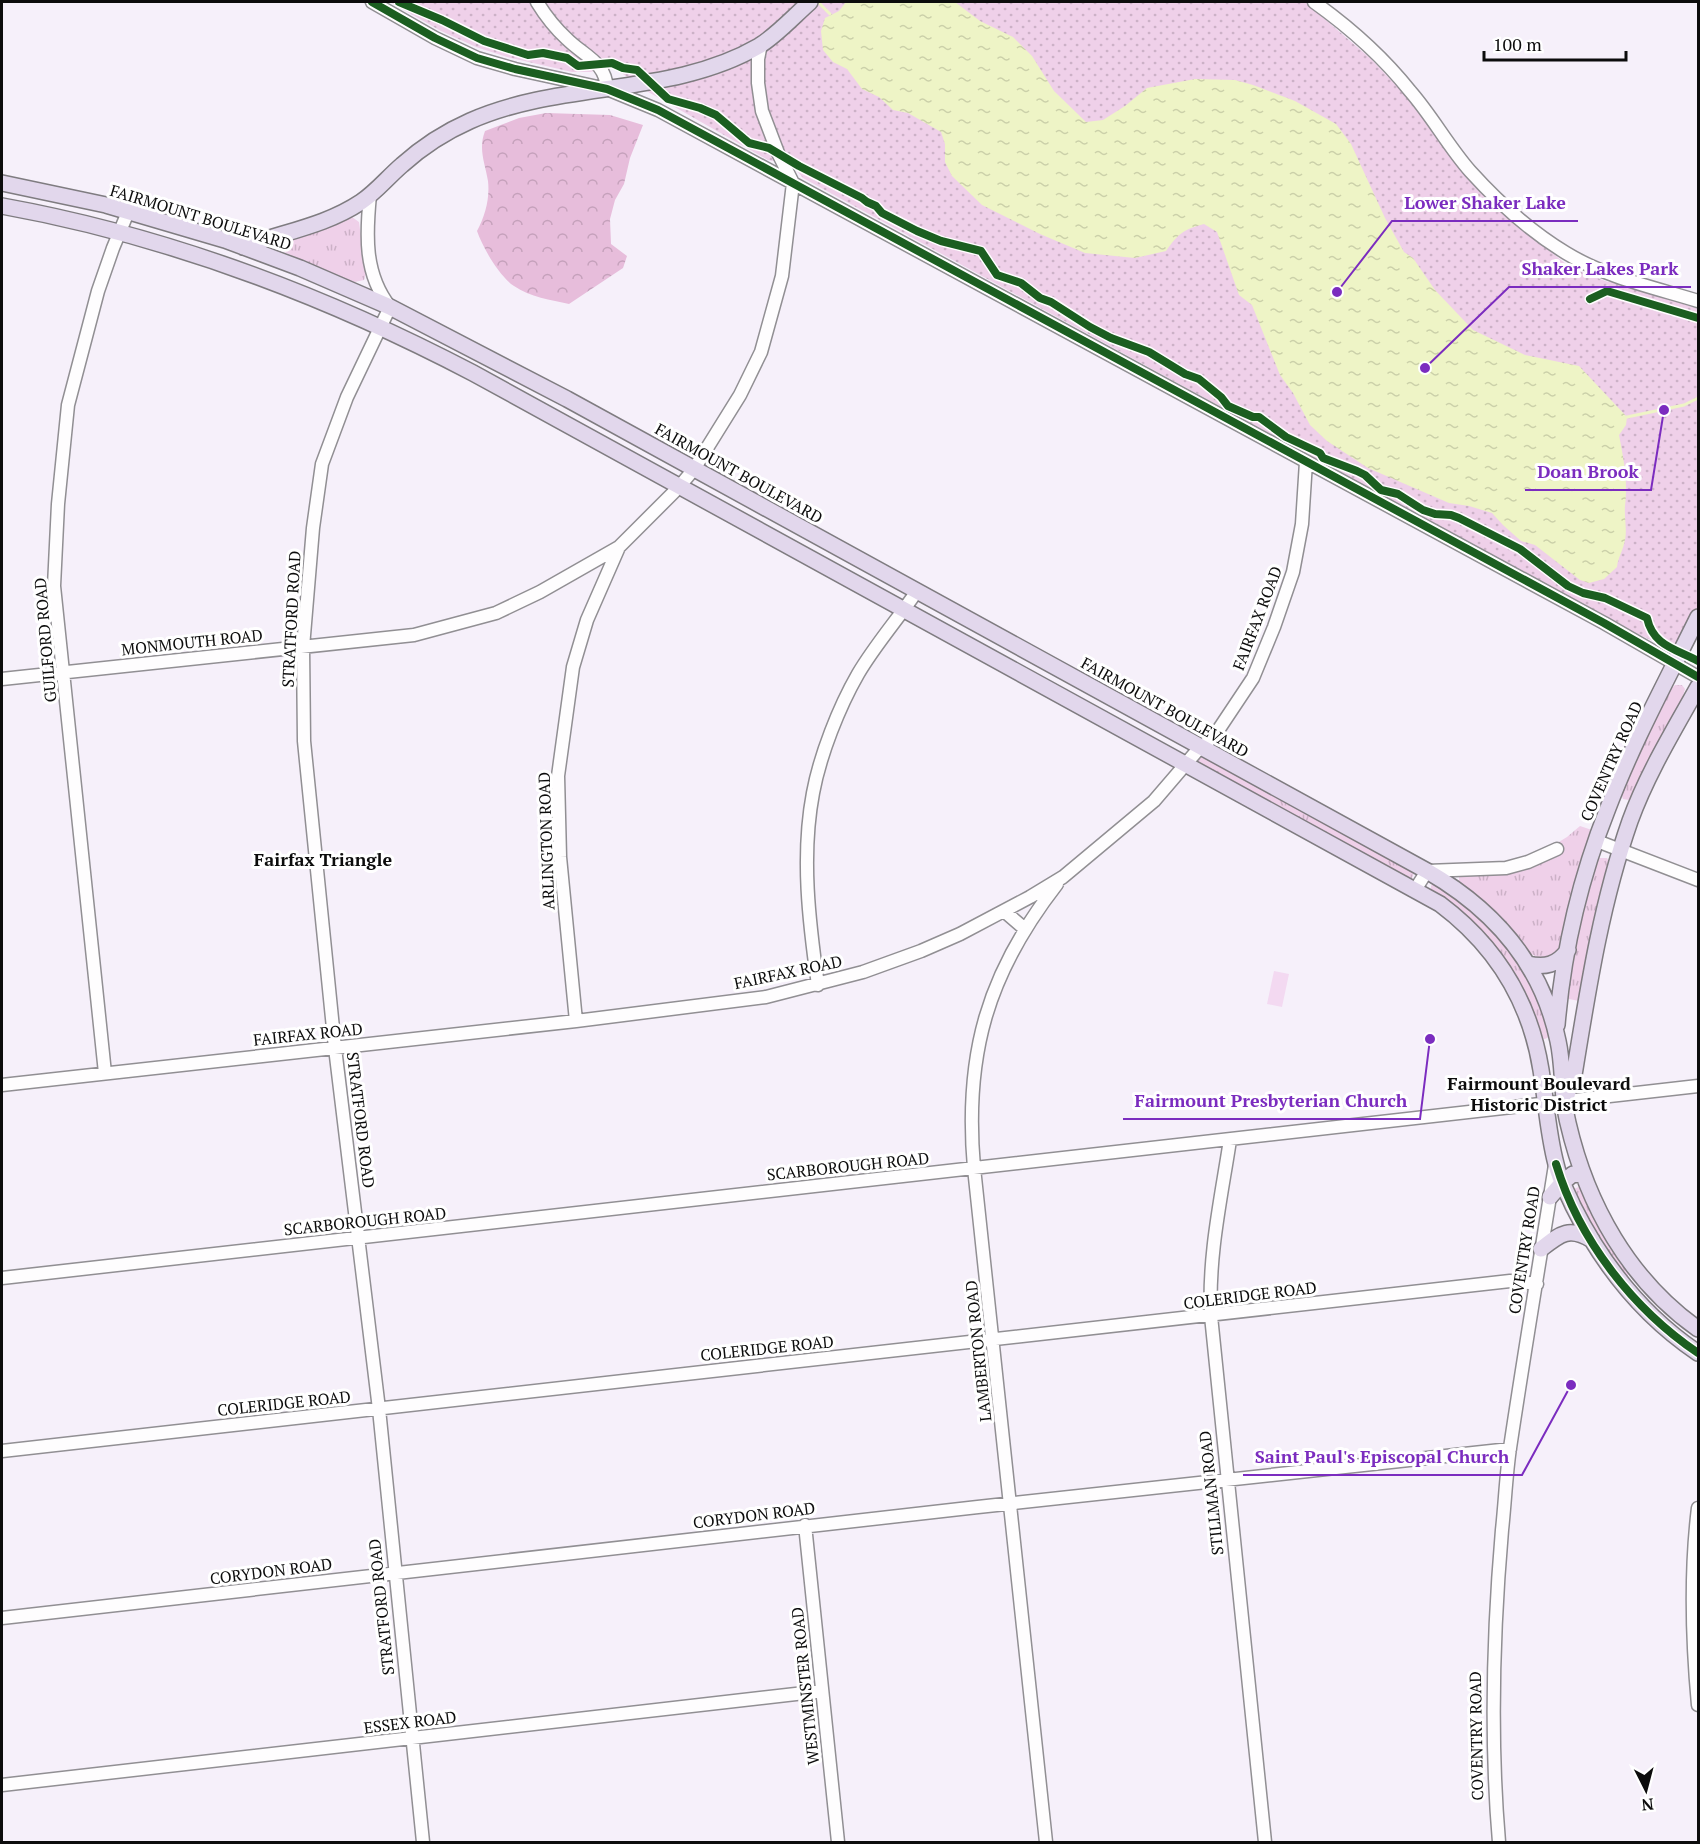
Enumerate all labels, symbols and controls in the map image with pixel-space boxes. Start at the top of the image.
scale bar [1484,24,1626,62]
text: 100 m [1493,32,1542,56]
street label: FAIRMOUNT BOULEVARD [108,179,294,255]
callout: Lower Shaker Lake [1392,185,1578,221]
text: Lower Shaker Lake [1404,190,1566,214]
callout: Shaker Lakes Park [1509,251,1691,287]
text: Shaker Lakes Park [1521,256,1679,280]
street label: FAIRMOUNT BOULEVARD [651,418,827,528]
callout: Doan Brook [1525,454,1651,490]
text: Doan Brook [1537,459,1639,483]
street label: STRATFORD ROAD [276,550,306,688]
street label: FAIRFAX ROAD [1227,563,1287,673]
street label: GUILFORD ROAD [29,577,61,703]
street label: MONMOUTH ROAD [120,624,264,660]
street label: FAIRMOUNT BOULEVARD [1077,652,1253,762]
street label: COVENTRY ROAD [1575,697,1647,825]
street label: ARLINGTON ROAD [533,772,559,910]
district label: Fairfax Triangle [254,847,392,871]
street label: FAIRFAX ROAD [732,950,844,994]
street label: FAIRFAX ROAD [252,1017,364,1051]
street label: STRATFORD ROAD [342,1051,380,1189]
district label: Fairmount Boulevard Historic District [1447,1071,1631,1116]
callout: Fairmount Presbyterian Church [1123,1083,1420,1119]
text: Fairmount Presbyterian Church [1135,1088,1408,1112]
street label: SCARBOROUGH ROAD [766,1147,930,1185]
street label: COVENTRY ROAD [1503,1184,1545,1316]
street label: SCARBOROUGH ROAD [283,1202,447,1240]
street label: COLERIDGE ROAD [1182,1276,1318,1314]
street label: LAMBERTON ROAD [960,1279,996,1423]
street label: COLERIDGE ROAD [699,1330,835,1366]
street label: COLERIDGE ROAD [216,1385,352,1421]
street label: STILLMAN ROAD [1194,1430,1228,1556]
callout: Saint Paul's Episcopal Church [1243,1439,1522,1475]
text: Saint Paul's Episcopal Church [1255,1444,1510,1468]
street label: CORYDON ROAD [692,1497,816,1533]
street label: STRATFORD ROAD [363,1538,399,1676]
street label: CORYDON ROAD [209,1553,333,1589]
street label: WESTMINSTER ROAD [786,1606,824,1766]
street label: COVENTRY ROAD [1464,1671,1488,1801]
street label: ESSEX ROAD [362,1705,458,1739]
north arrow [1616,1760,1676,1820]
text: N [1640,1793,1655,1816]

